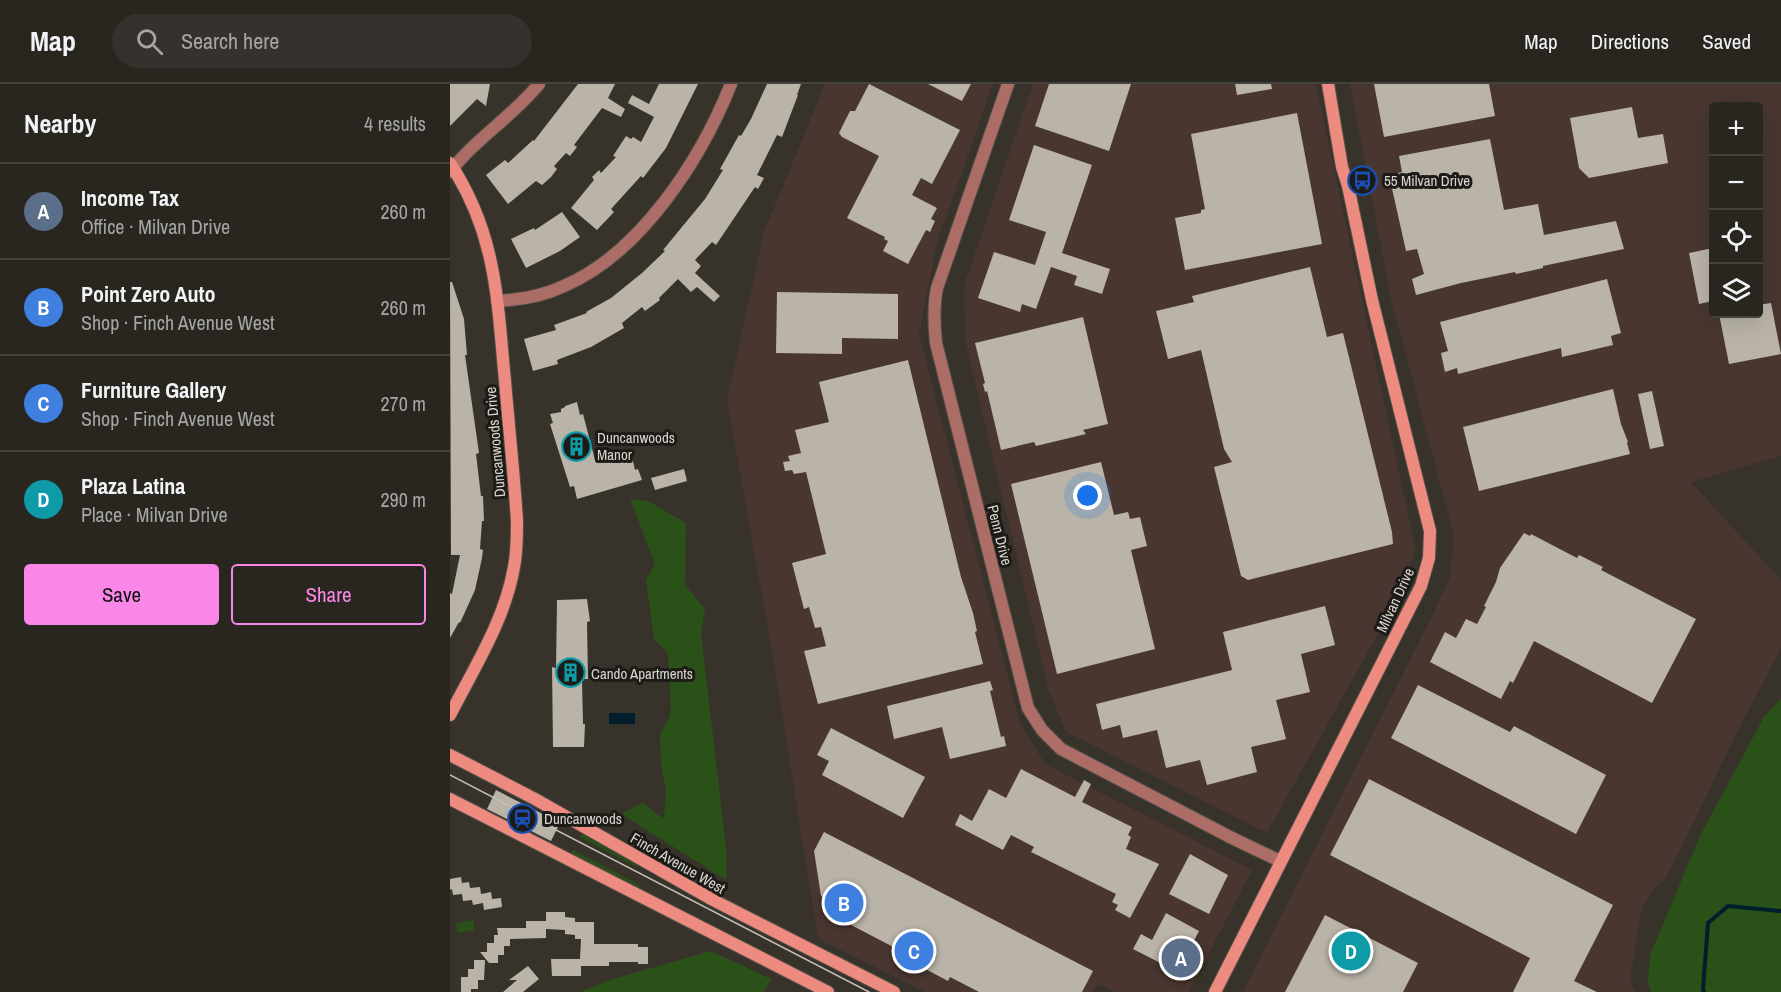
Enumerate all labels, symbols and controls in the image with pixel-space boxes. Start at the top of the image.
search box [112,14,532,68]
text: Map [30,22,76,60]
icon: search [133,25,166,58]
text: Search here [181,26,279,56]
text: Map [1524,27,1558,56]
text: Directions [1591,27,1669,56]
text: Saved [1702,27,1751,56]
map controls [1709,102,1763,318]
button: + [1709,102,1763,156]
text: Nearby [24,106,96,141]
text: 4 results [364,110,426,137]
button: − [1709,156,1763,210]
bus stop icon: 55 Milvan Drive [1347,164,1379,196]
place label: 55 Milvan Drive [1384,170,1470,191]
text: Income Tax [81,183,179,213]
text: A [38,198,49,225]
text: 260 m [380,198,426,225]
button: locate [1709,210,1763,264]
text: Office · Milvan Drive [81,213,230,240]
button: layers [1709,264,1763,318]
text: Point Zero Auto [81,279,216,309]
text: B [38,294,49,321]
text: 260 m [380,294,426,321]
text: Shop · Finch Avenue West [81,309,275,336]
text: Furniture Gallery [81,375,226,405]
street label: Duncanwoods Drive [480,386,510,498]
text: C [38,390,49,417]
text: 270 m [380,390,426,417]
text: Shop · Finch Avenue West [81,405,275,432]
place label: Duncanwoods Manor [597,427,675,465]
building icon: Duncanwoods Manor [560,430,592,462]
text: Plaza Latina [81,471,185,501]
your location [1073,481,1102,510]
text: D [38,486,49,513]
text: 290 m [380,486,426,513]
text: Place · Milvan Drive [81,501,228,528]
street label: Penn Drive [982,503,1018,568]
button: Save [24,564,219,625]
button: Share [231,564,426,625]
street label: Milvan Drive [1371,564,1419,636]
building icon: Cando Apartments [554,657,586,689]
place label: Cando Apartments [591,663,693,684]
station icon: Duncanwoods [507,802,539,834]
place label: Duncanwoods [544,808,622,829]
street label: Finch Avenue West [627,827,730,899]
pin: B [824,880,864,926]
pin: C [894,928,934,974]
pin: D [1332,928,1370,974]
pin: A [1162,936,1200,980]

